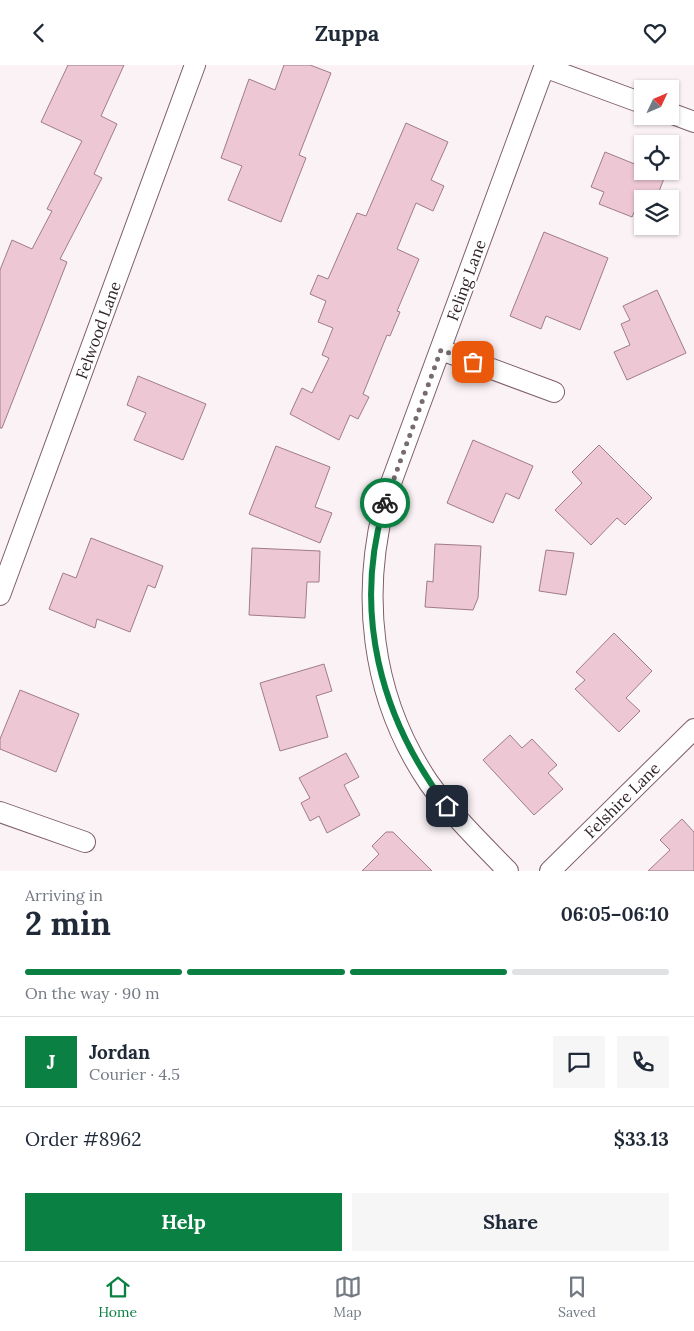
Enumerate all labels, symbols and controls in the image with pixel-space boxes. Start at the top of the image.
icon: back [25,19,53,47]
text: Zuppa [315,19,379,47]
icon: heart [641,19,669,47]
north arrow [634,80,679,125]
map controls [634,80,679,235]
button: locate [634,135,679,180]
button: layers [634,190,679,235]
street label: Feling Lane [442,236,490,323]
street label: Felwood Lane [71,278,125,382]
pin [452,341,494,383]
icon: bag [459,348,487,376]
courier [360,478,410,528]
icon: bike [371,489,399,517]
street label: Felshire Lane [580,758,664,842]
pin [426,785,468,827]
icon: home [433,792,461,820]
text: Arriving in [25,885,103,905]
text: 06:05–06:10 [561,902,669,926]
text: 2 min [25,903,111,944]
text: On the way · 90 m [25,983,160,1003]
button: chat [553,1036,605,1088]
button: phone [617,1036,669,1088]
text: Jordan [89,1040,150,1064]
text: J [47,1050,55,1074]
text: Courier · 4.5 [89,1064,180,1084]
text: Order #8962 [25,1127,142,1151]
text: $33.13 [614,1127,669,1151]
button: Help [25,1193,342,1251]
button: Share [352,1193,669,1251]
tab: Home [98,1273,137,1321]
tab: Map [333,1273,362,1321]
tab: Saved [558,1273,596,1321]

